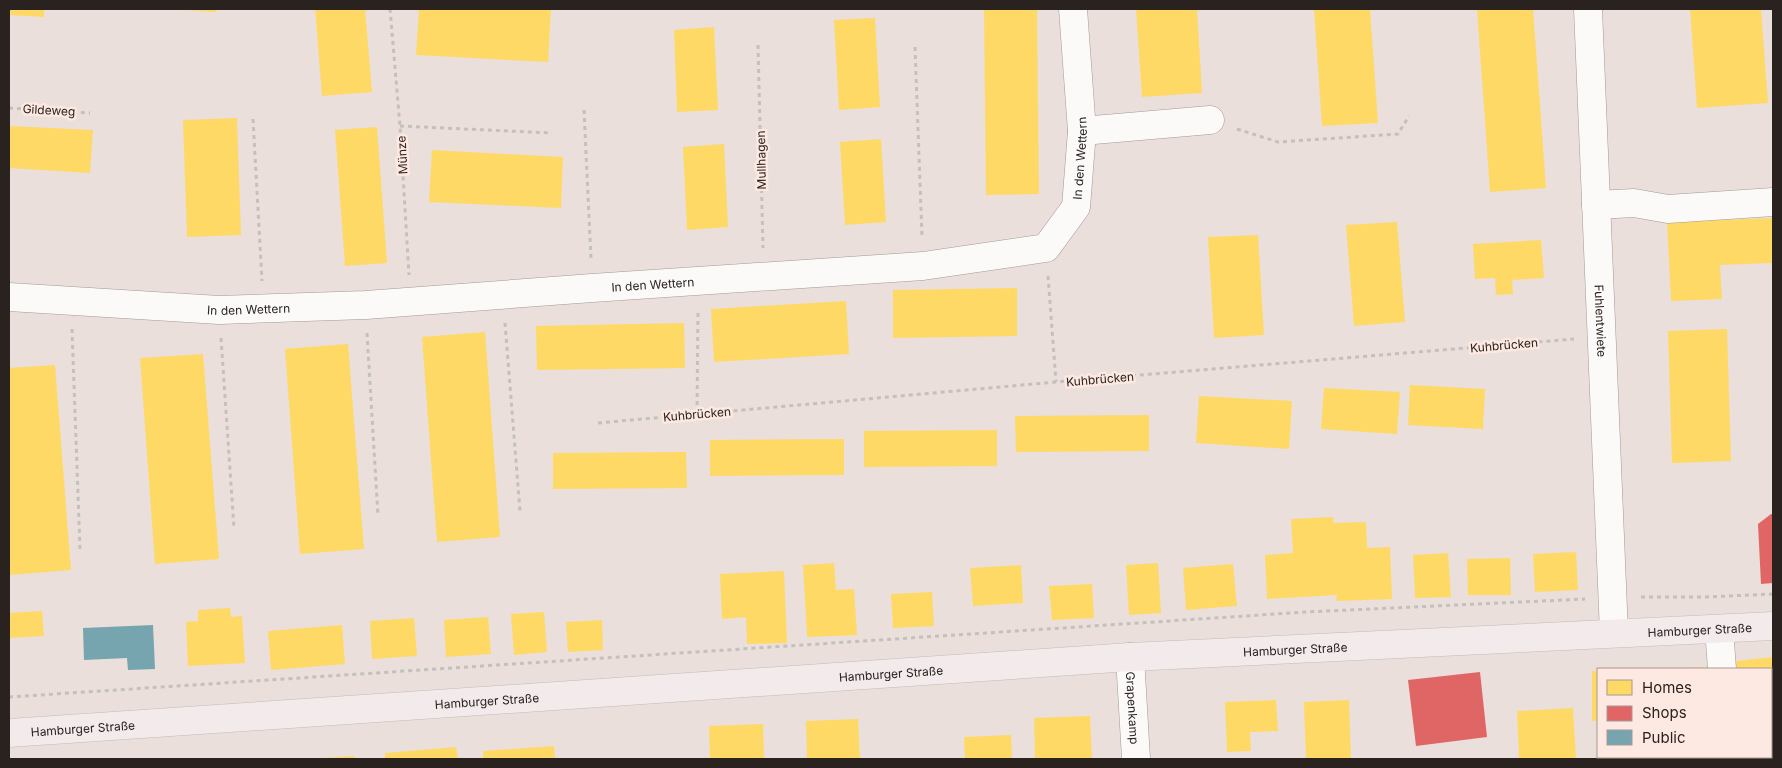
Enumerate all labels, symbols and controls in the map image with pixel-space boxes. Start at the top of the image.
street label: Gildeweg [22,101,76,119]
street label: In den Wettern [1069,116,1090,200]
street label: Mullhagen [753,130,769,190]
street label: Münze [394,135,410,175]
street label: In den Wettern [611,274,695,294]
street label: Fuhlentwiete [1592,284,1610,357]
street label: In den Wettern [207,300,290,318]
street label: Kuhbrücken [1469,335,1539,355]
street label: Kuhbrücken [1065,369,1135,389]
street label: Kuhbrücken [662,404,732,424]
street label: Hamburger Straße [1647,620,1752,640]
street label: Hamburger Straße [1243,639,1348,659]
street label: Hamburger Straße [838,662,944,684]
legend [1597,668,1772,758]
street label: Grapenkamp [1123,671,1143,745]
text: Homes [1642,678,1692,697]
street label: Hamburger Straße [434,690,540,712]
text: Shops [1642,703,1687,722]
street label: Hamburger Straße [30,717,136,739]
text: Public [1642,728,1685,747]

